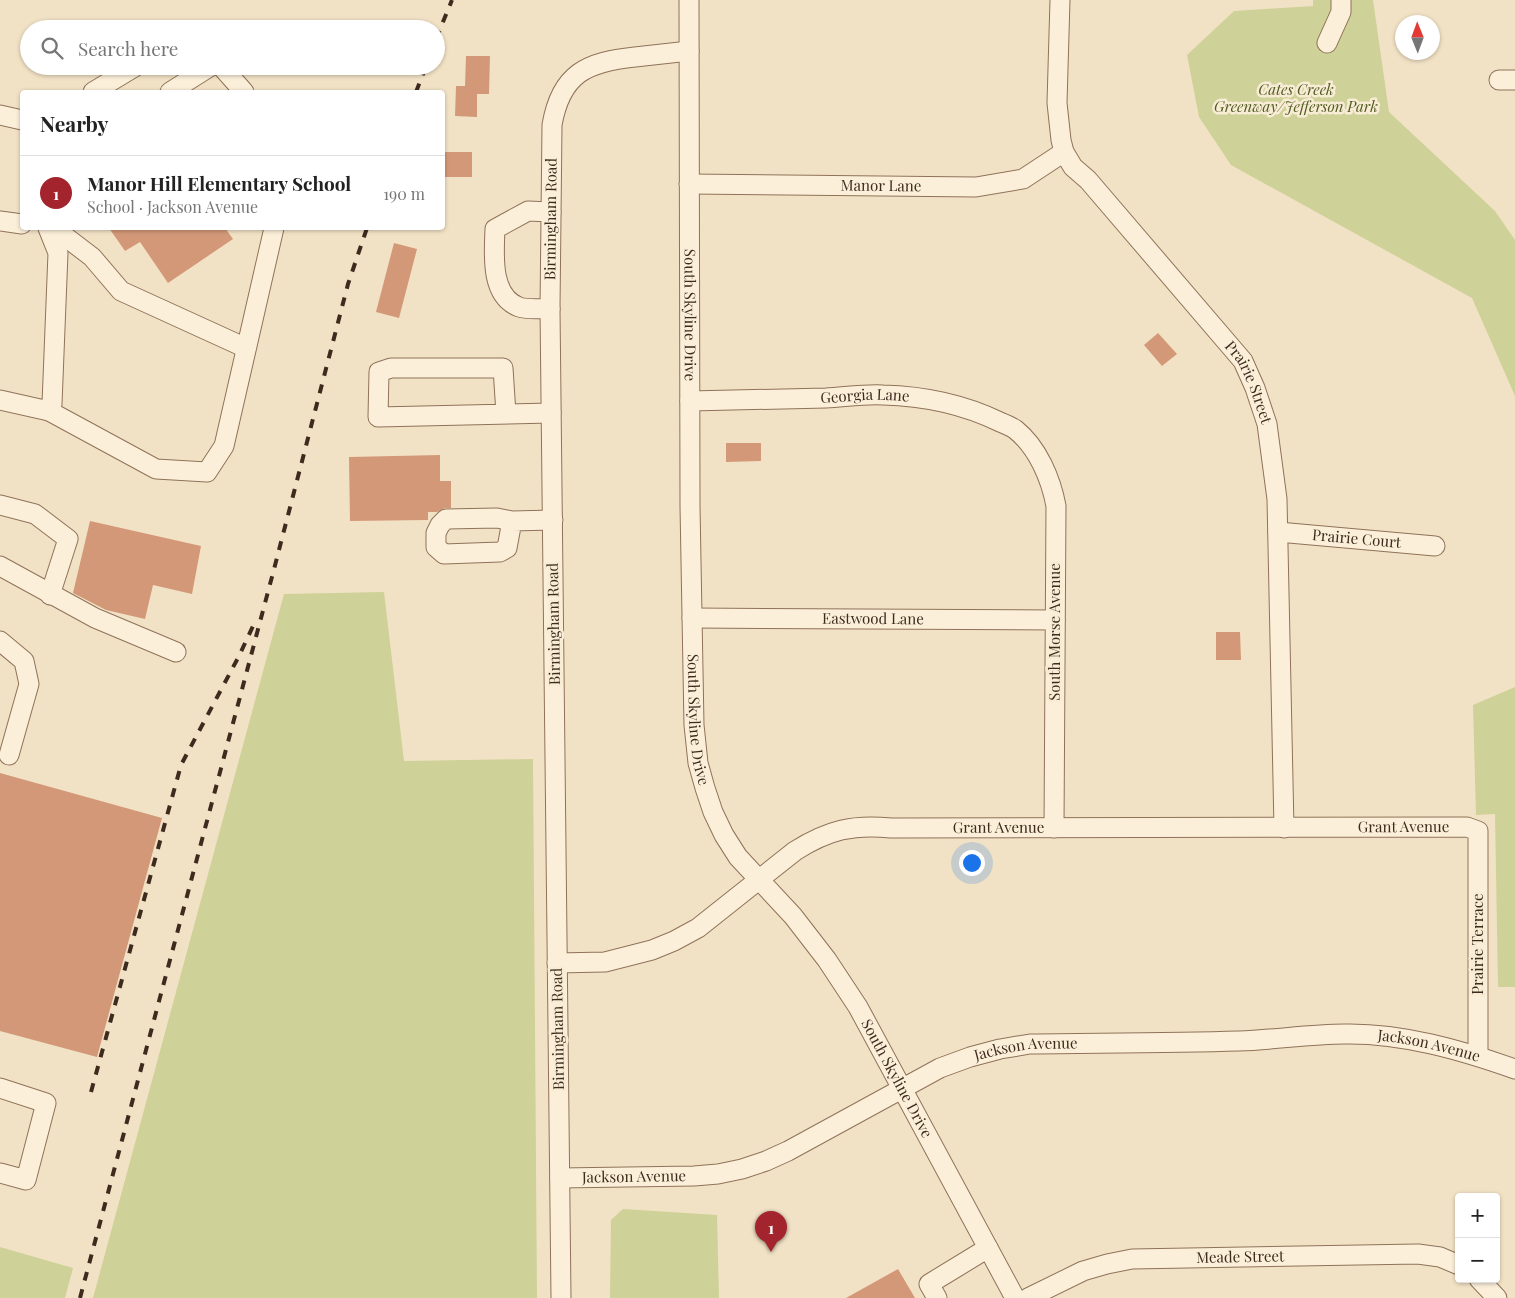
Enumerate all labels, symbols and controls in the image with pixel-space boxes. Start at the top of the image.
north arrow [1395,15,1440,60]
search box [20,20,445,75]
icon: search [38,34,66,62]
text: Search here [78,35,178,61]
park label: Cates Creek Greenway/Jefferson Park [1214,79,1378,116]
text: Nearby [40,109,109,137]
street label: Birmingham Road [539,157,561,280]
text: Manor Hill Elementary School [87,170,351,196]
street label: Manor Lane [841,175,921,195]
text: 1 [53,183,59,204]
text: 190 m [383,183,425,204]
text: School · Jackson Avenue [87,196,258,217]
street label: South Skyline Drive [680,249,701,381]
street label: Prairie Street [1221,336,1277,427]
street label: Georgia Lane [820,384,910,407]
street label: Prairie Court [1312,524,1403,552]
street label: Birmingham Road [542,562,564,685]
street label: South Morse Avenue [1044,563,1064,701]
street label: Eastwood Lane [822,608,924,628]
street label: South Skyline Drive [684,654,715,787]
street label: Grant Avenue [1358,816,1449,836]
street label: Grant Avenue [953,817,1044,837]
your location [959,850,985,876]
street label: Prairie Terrace [1467,893,1487,995]
street label: Birmingham Road [546,967,568,1090]
street label: South Skyline Drive [857,1015,938,1141]
street label: Jackson Avenue [1376,1024,1483,1066]
street label: Jackson Avenue [971,1032,1078,1065]
street label: Jackson Avenue [581,1165,686,1187]
map controls [1455,1193,1500,1283]
button: + [1455,1193,1500,1238]
pin: 1 [755,1211,787,1252]
button: − [1455,1238,1500,1283]
street label: Meade Street [1196,1245,1285,1267]

